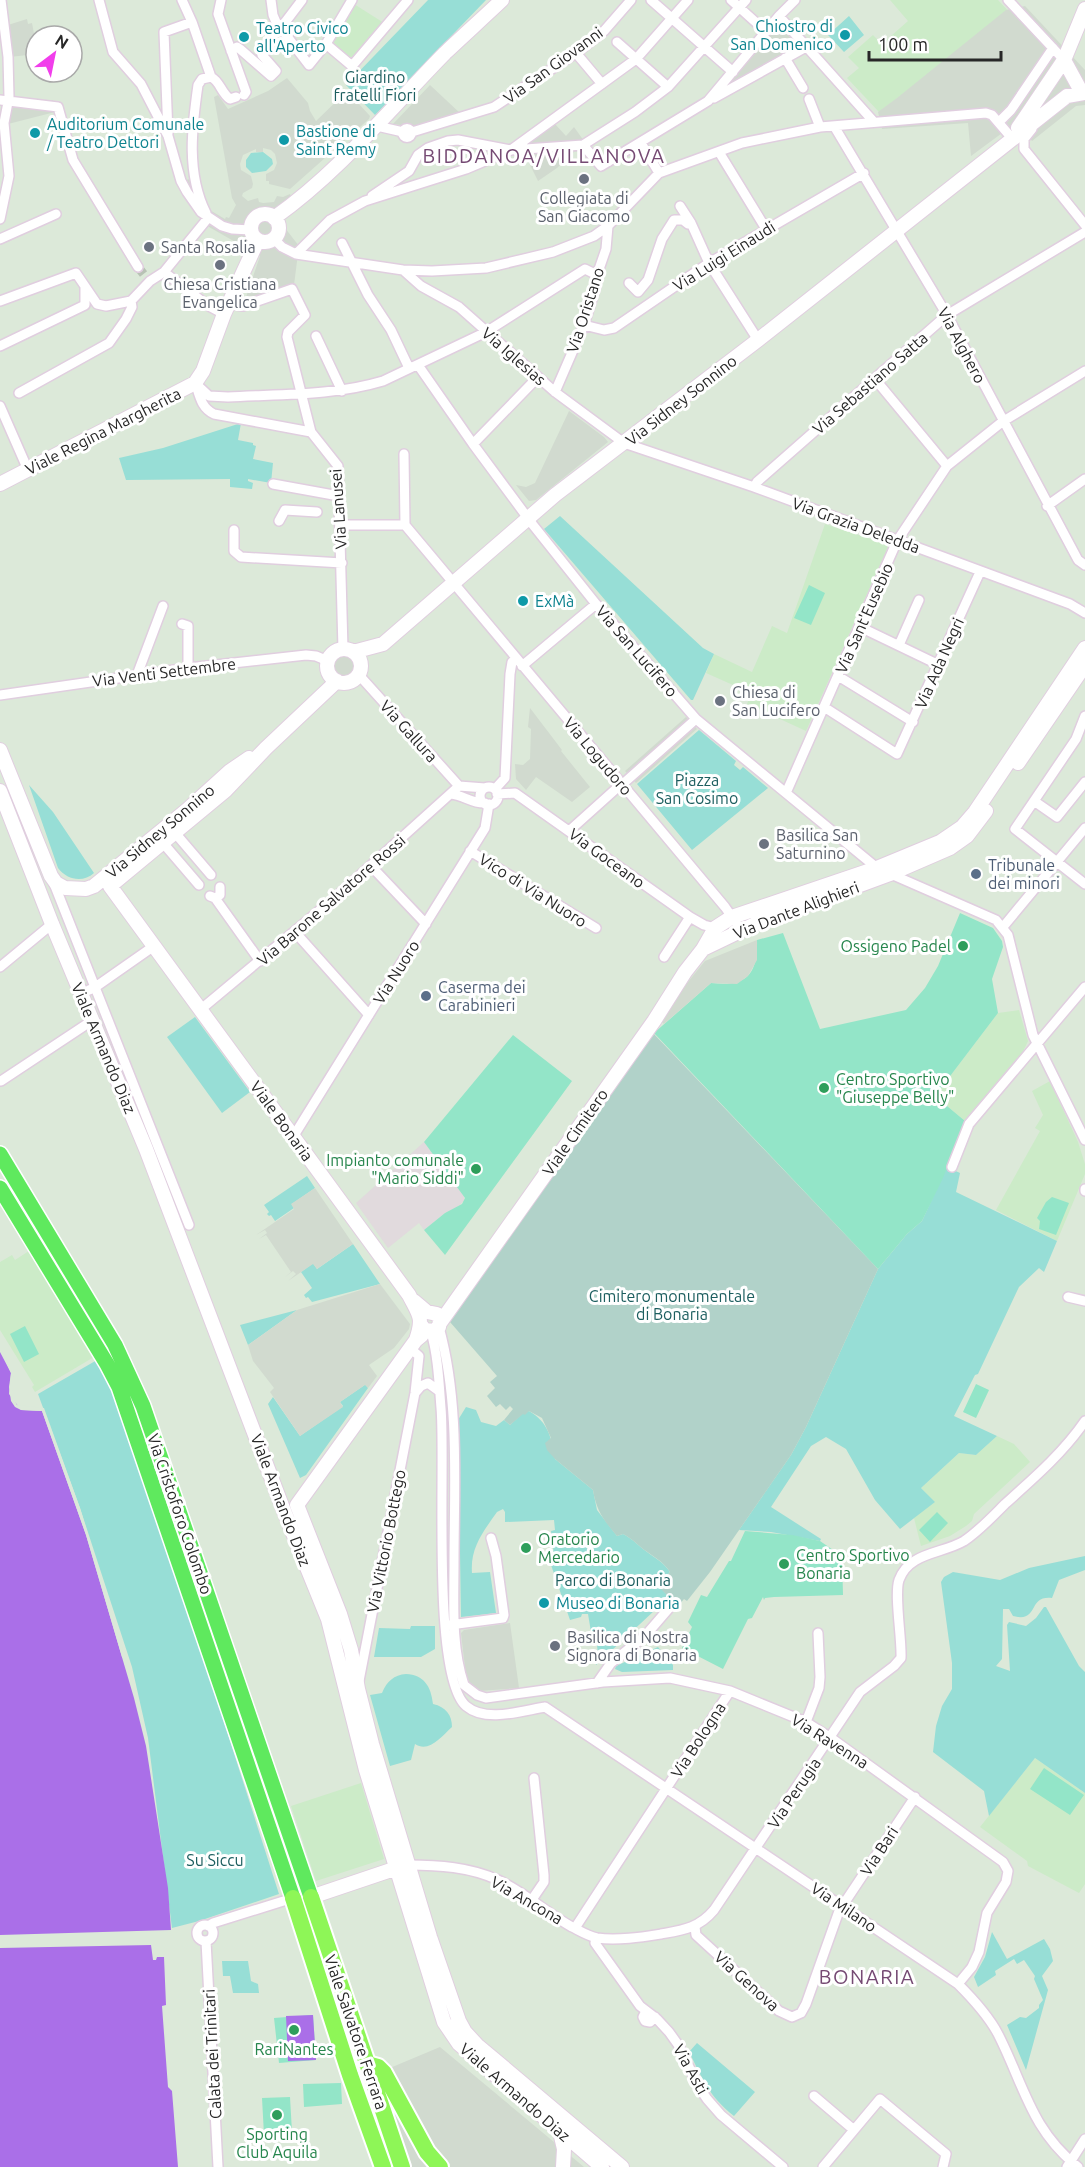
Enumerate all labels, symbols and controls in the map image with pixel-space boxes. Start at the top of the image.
place label: Chiostro di San Domenico [731,17,833,53]
place label: Teatro Civico all'Aperto [256,19,349,55]
street label: Via San Giovanni [500,23,606,107]
north arrow [24,24,84,84]
scale bar [869,24,1001,62]
marker: Chiostro di San Domenico [838,28,852,42]
text: N [52,30,72,52]
marker: Teatro Civico all'Aperto [237,30,251,44]
text: 100 m [878,34,928,54]
park label: Giardino fratelli Fiori [333,68,417,104]
place label: Auditorium Comunale / Teatro Dettori [46,115,204,151]
place label: Bastione di Saint Remy [296,122,376,158]
marker: Auditorium Comunale / Teatro Dettori [28,126,42,140]
marker: Bastione di Saint Remy [277,133,291,147]
district label: BIDDANOA/VILLANOVA [423,144,665,167]
marker: Collegiata di San Giacomo [577,172,591,186]
place label: Collegiata di San Giacomo [538,189,630,225]
street label: Via Luigi Einaudi [670,217,778,295]
place label: Santa Rosalia [161,238,256,256]
marker: Santa Rosalia [142,240,156,254]
marker: Chiesa Cristiana Evangelica [213,258,227,272]
street label: Via Oristano [563,265,607,355]
place label: Chiesa Cristiana Evangelica [164,275,276,311]
street label: Via Alghero [934,304,990,386]
street label: Via Iglesias [478,323,550,389]
street label: Via Sebastiano Satta [809,328,931,438]
street label: Via Sidney Sonnino [622,351,740,449]
street label: Viale Regina Margherita [22,384,184,478]
street label: Via Lanusei [326,468,350,550]
street label: Via Grazia Deledda [790,494,922,556]
street label: Via Sant'Eusebio [832,560,896,676]
place label: ExMà [535,592,574,610]
marker: ExMà [516,594,530,608]
street label: Via San Lucifero [593,602,681,700]
street label: Via Ada Negri [911,615,967,711]
street label: Via Venti Settembre [91,654,237,690]
place label: Chiesa di San Lucifero [732,683,820,719]
marker: Chiesa di San Lucifero [713,694,727,708]
street label: Via Gallura [377,696,441,766]
street label: Via Logudoro [560,713,636,799]
park label: Piazza San Cosimo [656,771,738,807]
street label: Via Sidney Sonnino [102,780,218,882]
street label: Via Goceano [566,824,648,892]
place label: Basilica San Saturnino [776,826,858,862]
street label: Via Barone Salvatore Rossi [253,831,409,969]
marker: Basilica San Saturnino [757,837,771,851]
street label: Vico di Via Nuoro [476,850,590,930]
place label: Tribunale dei minori [988,856,1060,892]
marker: Tribunale dei minori [969,867,983,881]
street label: Via Dante Alighieri [731,878,861,942]
street label: Via Nuoro [369,937,423,1007]
place label: Ossigeno Padel [841,937,951,955]
marker: Ossigeno Padel [956,939,970,953]
place label: Caserma dei Carabinieri [438,978,526,1014]
street label: Viale Armando Diaz [68,980,140,1116]
marker: Caserma dei Carabinieri [419,989,433,1003]
place label: Centro Sportivo "Giuseppe Belly" [836,1070,954,1106]
street label: Viale Bonaria [247,1077,317,1165]
marker: Centro Sportivo "Giuseppe Belly" [817,1081,831,1095]
street label: Viale Cimitero [539,1085,611,1179]
place label: Impianto comunale "Mario Siddi" [326,1151,464,1187]
marker: Impianto comunale "Mario Siddi" [469,1162,483,1176]
park label: Cimitero monumentale di Bonaria [589,1287,755,1323]
street label: Via Cristoforo Colombo [144,1431,216,1597]
street label: Viale Armando Diaz [247,1431,315,1569]
street label: Via Vittorio Bottego [363,1468,409,1614]
place label: Oratorio Mercedario [538,1530,620,1566]
marker: Oratorio Mercedario [519,1541,533,1555]
place label: Centro Sportivo Bonaria [796,1546,910,1582]
marker: Centro Sportivo Bonaria [777,1557,791,1571]
park label: Parco di Bonaria [555,1571,671,1589]
place label: Museo di Bonaria [556,1594,680,1612]
marker: Museo di Bonaria [537,1596,551,1610]
place label: Basilica di Nostra Signora di Bonaria [567,1628,697,1664]
marker: Basilica di Nostra Signora di Bonaria [548,1639,562,1653]
street label: Via Bologna [667,1699,729,1781]
street label: Via Ravenna [788,1710,872,1772]
street label: Via Perugia [764,1754,824,1832]
street label: Via Bari [857,1823,901,1879]
park label: Su Siccu [186,1851,244,1869]
street label: Via Ancona [488,1872,566,1928]
street label: Via Milano [808,1879,880,1935]
street label: Via Genova [711,1947,783,2015]
street label: Viale Salvatore Ferrara [321,1952,391,2112]
district label: BONARIA [819,1965,915,1988]
street label: Calata dei Trinitari [200,1989,224,2119]
marker: RariNantes [287,2023,301,2037]
street label: Viale Armando Diaz [456,2039,574,2145]
place label: RariNantes [255,2040,334,2058]
street label: Via Asti [670,2041,712,2097]
marker: Sporting Club Aquila [270,2108,284,2122]
place label: Sporting Club Aquila [236,2125,318,2161]

